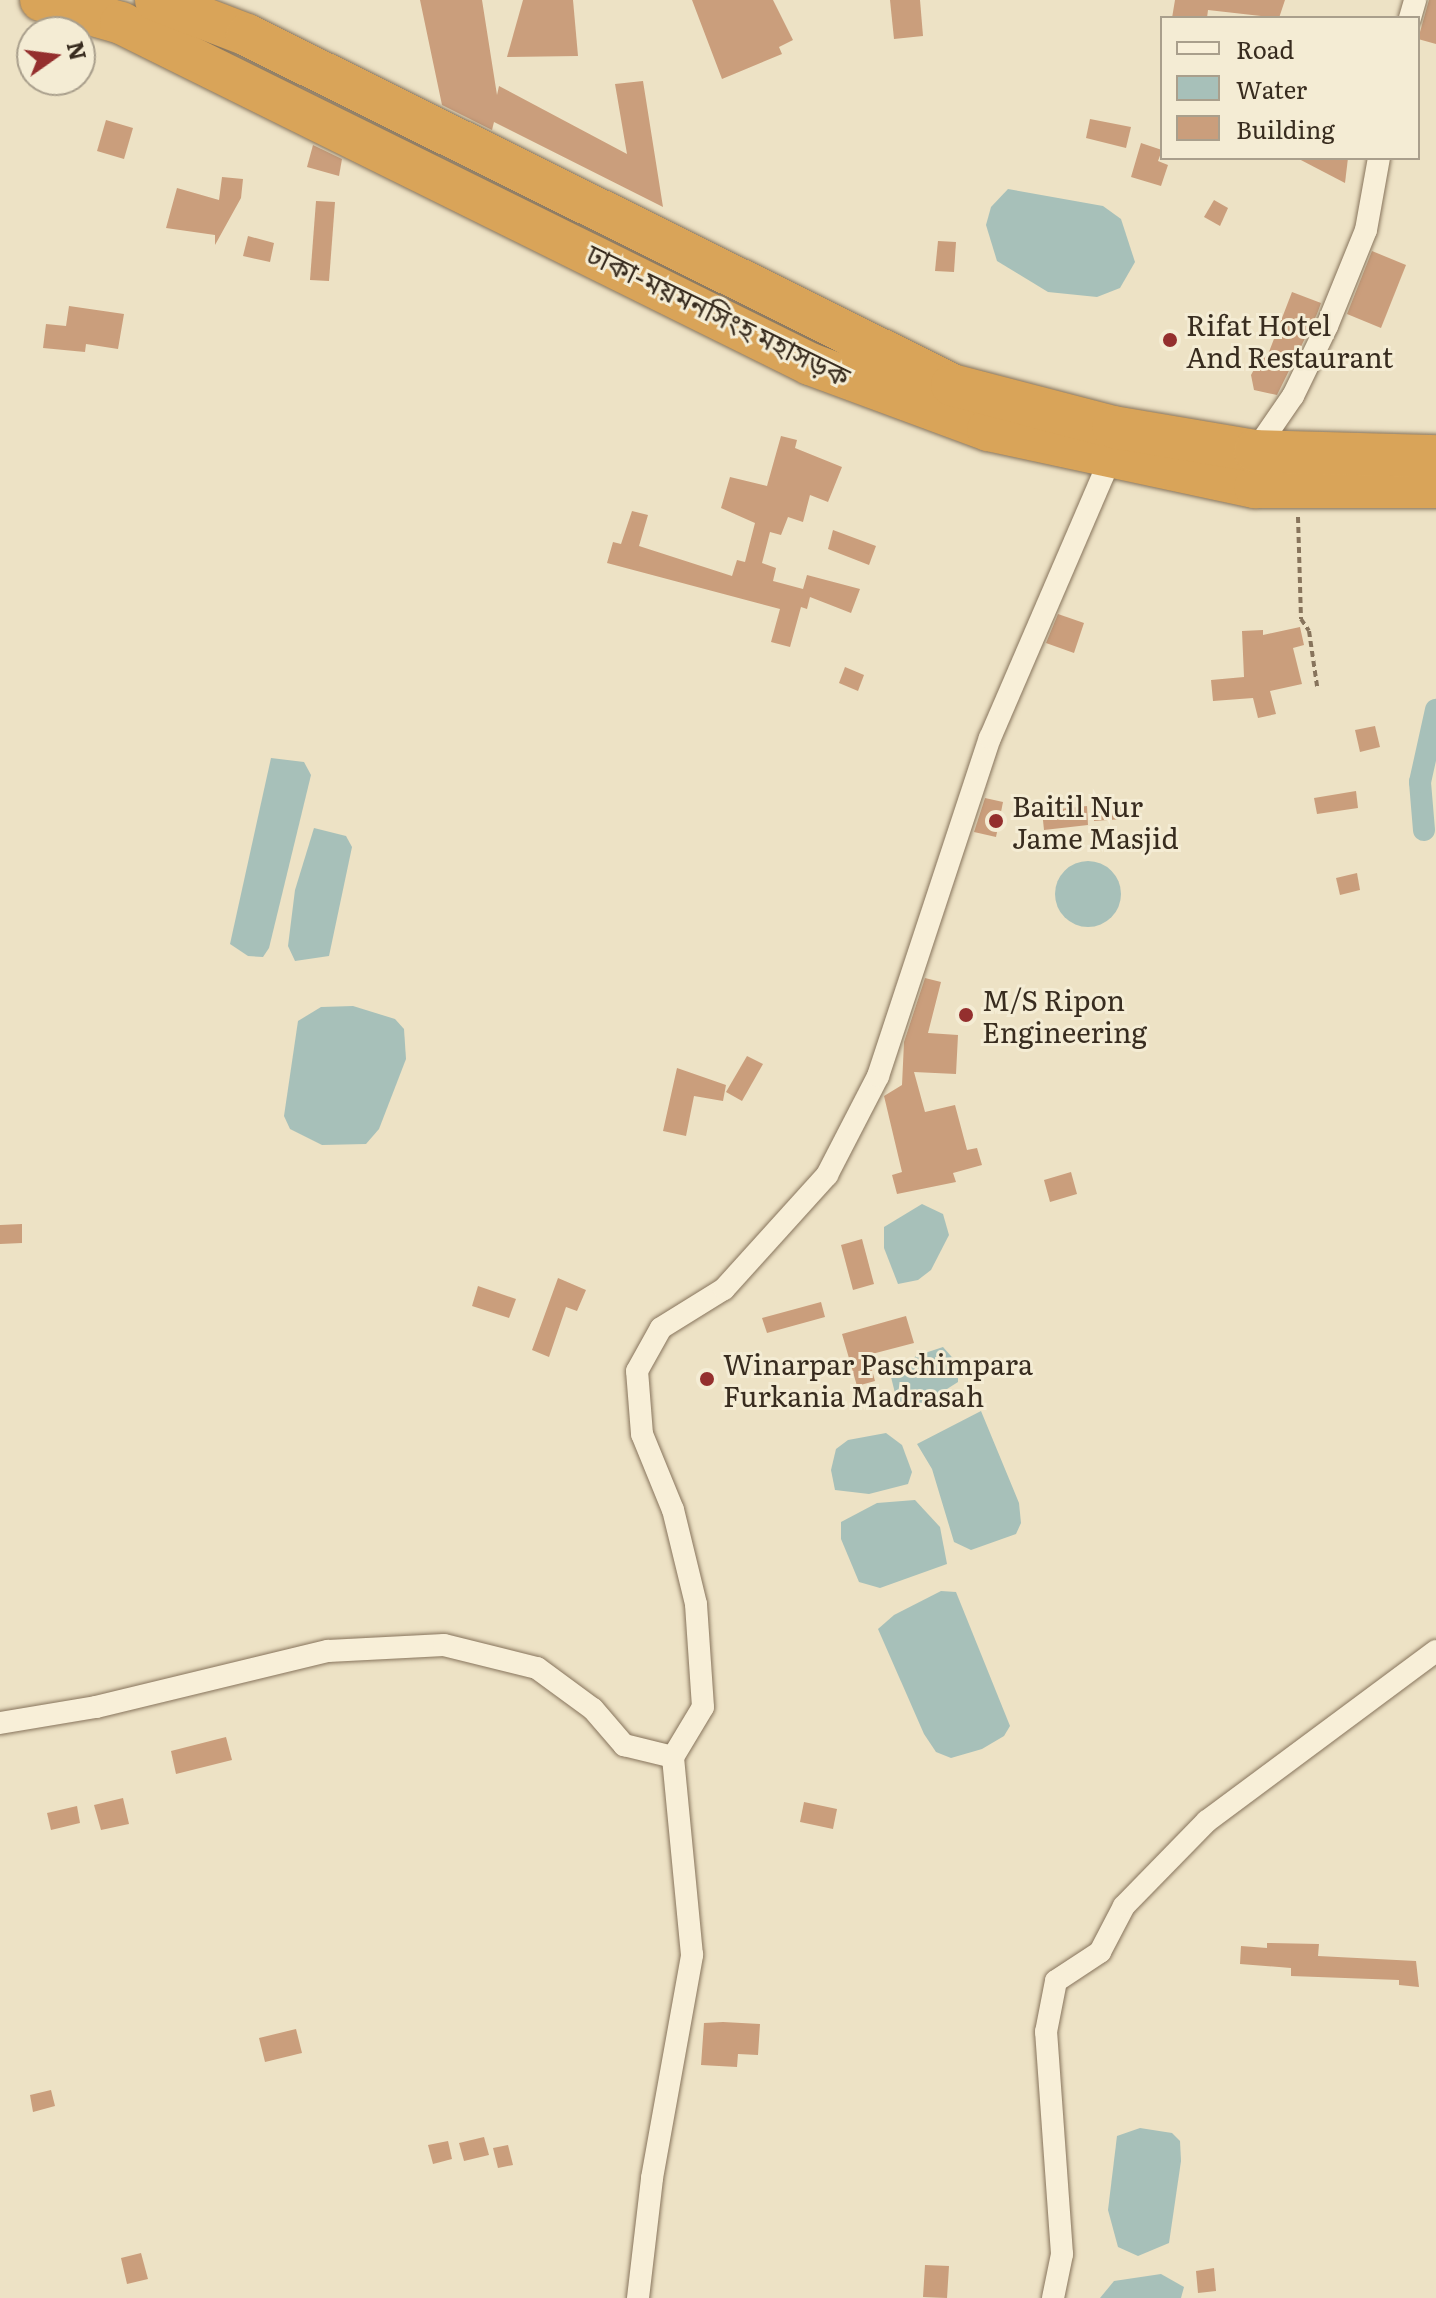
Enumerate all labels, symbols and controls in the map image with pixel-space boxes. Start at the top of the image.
north arrow [16,16,96,96]
legend [1160,16,1420,160]
text: Road [1236,31,1294,66]
text: N [60,38,96,64]
text: Water [1236,71,1307,106]
text: Building [1236,111,1335,146]
street label: ঢাকা-ময়মনসিংহ মহাসড়ক [582,236,856,392]
place label: Rifat Hotel And Restaurant [1186,307,1393,373]
marker: Rifat Hotel And Restaurant [1161,331,1179,349]
place label: Baitil Nur Jame Masjid [1012,788,1179,854]
marker: Baitil Nur Jame Masjid [987,812,1005,830]
place label: M/S Ripon Engineering [982,982,1147,1048]
marker: M/S Ripon Engineering [957,1006,975,1024]
place label: Winarpar Paschimpara Furkania Madrasah [723,1346,1033,1412]
marker: Winarpar Paschimpara Furkania Madrasah [698,1370,716,1388]

